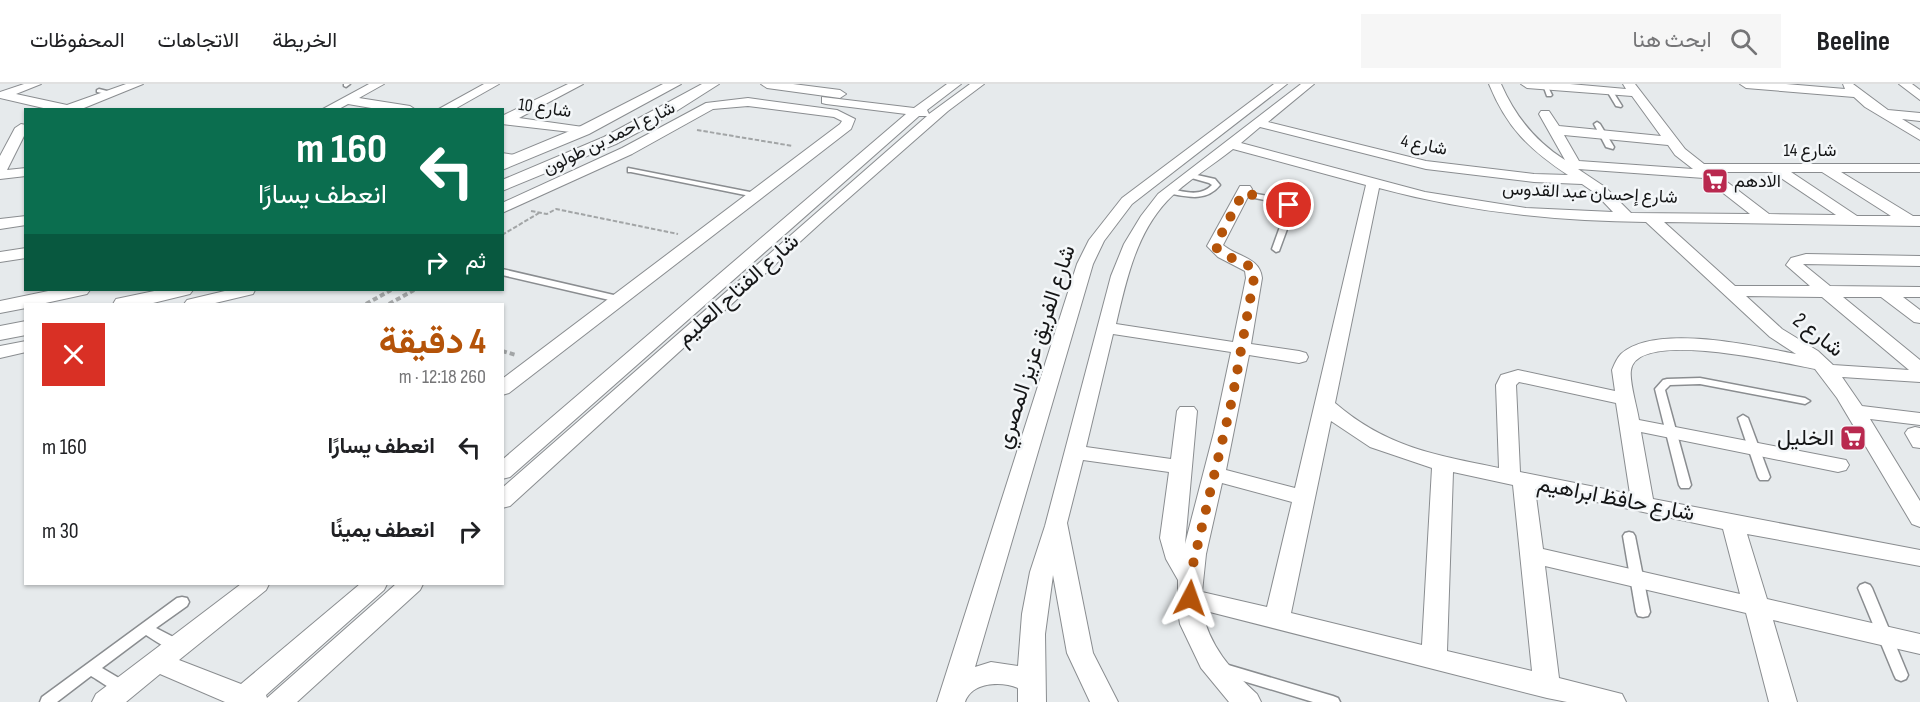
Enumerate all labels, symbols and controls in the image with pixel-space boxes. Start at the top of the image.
search box [1361,14,1781,68]
icon: search [1727,25,1760,58]
text: Beeline [1817,25,1890,58]
text: ابحث هنا [1633,27,1712,54]
text: المحفوظات [30,28,125,53]
text: الاتجاهات [158,28,239,53]
text: الخريطة [272,28,337,53]
street label: شارع 10 [517,94,573,123]
street label: شارع احمد بن طولون [540,97,679,180]
text: 160 m [296,124,387,175]
street label: شارع 4 [1399,130,1449,161]
icon: left [408,132,486,210]
street label: شارع 14 [1784,140,1836,162]
supermarket icon: الادهم [1700,166,1730,196]
place label: الادهم [1734,171,1781,193]
street label: شارع إحسان عبد القدوس [1502,178,1678,209]
text: انعطف يسارًا [258,179,387,211]
pin [1263,179,1314,230]
icon: arrive [1272,188,1305,221]
street label: شارع الفتاح العليم [671,228,805,352]
street label: شارع الفريق عزيز المصري [990,242,1085,453]
icon: right [420,246,453,279]
text: ثم [465,248,486,275]
street label: شارع 2 [1787,307,1849,363]
text: 4 دقيقة [379,321,486,364]
button: close [42,323,105,386]
text: 260 m · 12:18 [399,365,486,389]
supermarket icon: الخليل [1838,423,1868,453]
place label: الخليل [1777,425,1834,452]
icon: left [453,431,486,464]
text: انعطف يسارًا [327,433,435,460]
text: 160 m [42,434,87,461]
street label: شارع حافظ ابراهيم [1535,471,1697,527]
icon: right [453,515,486,548]
text: انعطف يمينًا [330,517,435,544]
text: 30 m [42,518,79,545]
position arrow [1158,566,1222,630]

